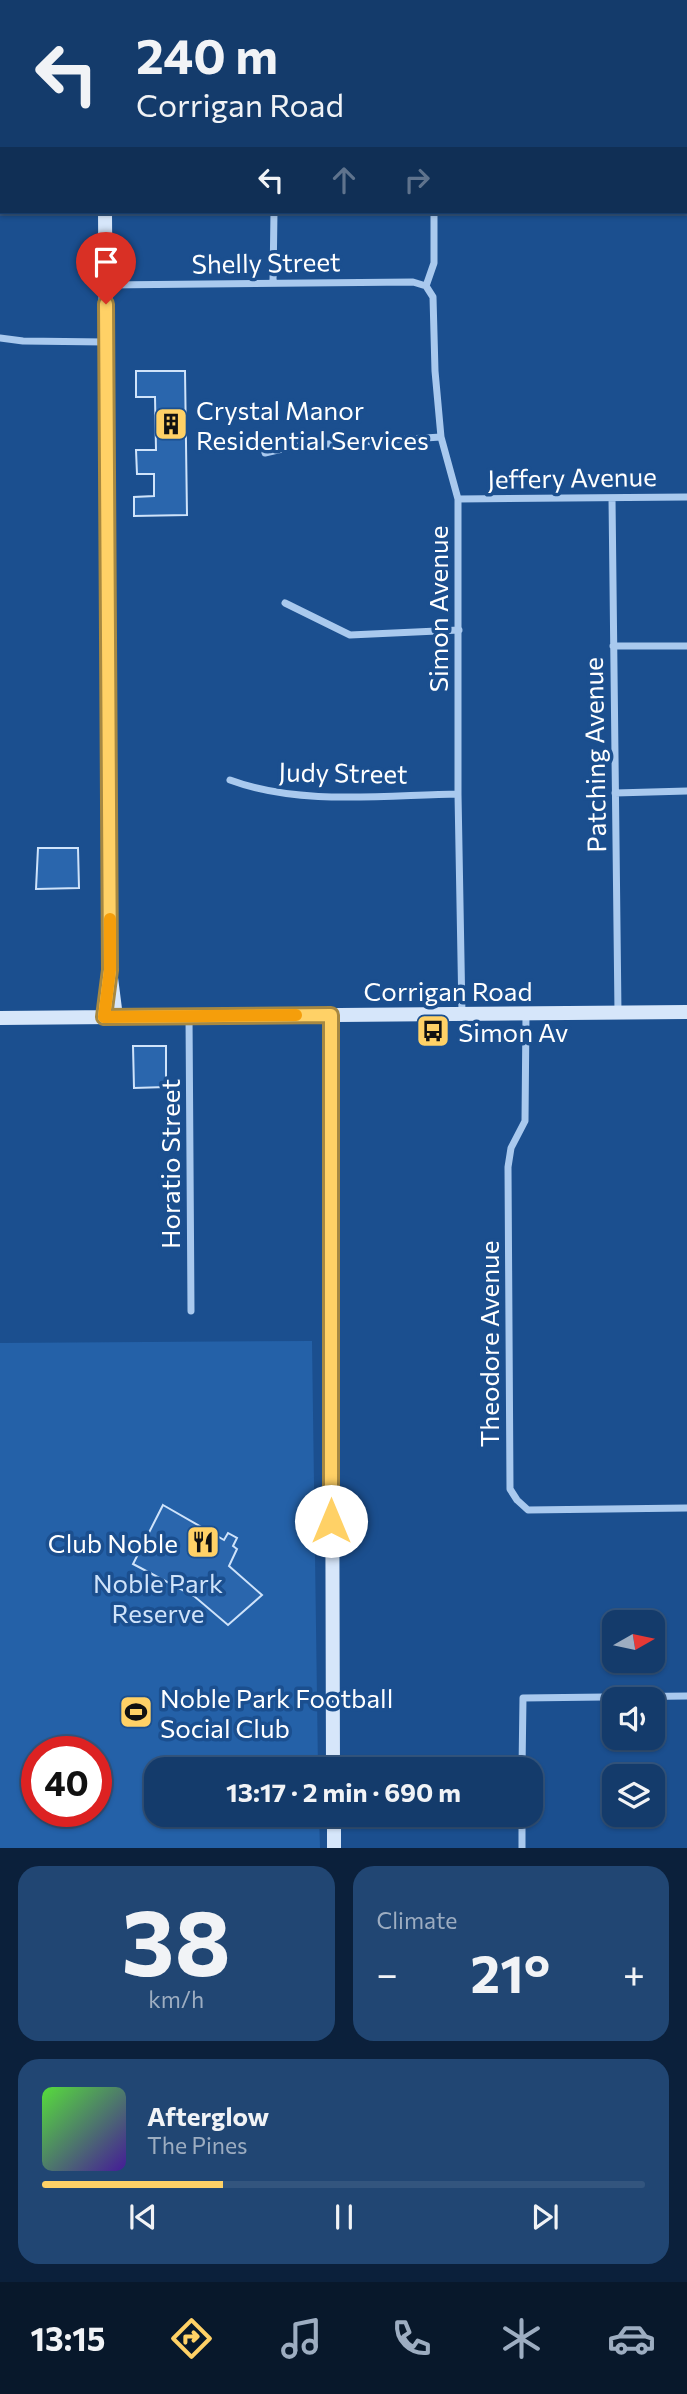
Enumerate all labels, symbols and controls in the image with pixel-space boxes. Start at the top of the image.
text: 240 m [136,24,278,84]
icon: left [21,28,112,119]
text: Corrigan Road [136,84,344,124]
icon: left [252,161,290,199]
icon: ahead [325,161,363,199]
icon: right [398,161,436,199]
pin [76,232,136,304]
icon: arrive [87,243,125,281]
street label: Shelly Street [191,245,341,279]
place label: Crystal Manor Residential Services [196,394,429,455]
building icon: Crystal Manor Residential Services [152,405,190,443]
street label: Jeffery Avenue [487,460,657,494]
street label: Simon Avenue [422,526,453,692]
street label: Patching Avenue [577,657,611,853]
street label: Judy Street [278,755,408,789]
street label: Corrigan Road [364,975,532,1006]
bus stop icon: Simon Av [414,1012,452,1050]
place label: Simon Av [458,1016,568,1047]
street label: Horatio Street [154,1079,185,1249]
street label: Theodore Avenue [473,1241,504,1447]
position arrow [294,1484,368,1558]
restaurant icon: Club Noble [184,1523,222,1561]
place label: Club Noble [48,1527,178,1558]
park label: Noble Park Reserve [93,1567,223,1628]
north arrow [602,1610,665,1673]
map controls [602,1610,665,1827]
place label: Noble Park Football Social Club [160,1682,393,1743]
button: sound [602,1687,665,1750]
sports icon: Noble Park Football Social Club [117,1693,155,1731]
speed limit sign: 40 [21,1736,112,1827]
button: layers [602,1764,665,1827]
text: 13:17 · 2 min · 690 m [226,1776,461,1807]
text: 38 [122,1883,231,1995]
text: Climate [377,1906,458,1934]
text: 21° [471,1940,550,2004]
text: − [377,1949,398,1996]
text: + [623,1949,645,1996]
text: km/h [148,1985,204,2013]
text: Afterglow [147,2100,269,2131]
text: The Pines [147,2131,248,2159]
icon: previous [124,2198,162,2236]
icon: pause [325,2198,363,2236]
icon: next [526,2198,564,2236]
icon: directions [167,2314,216,2363]
icon: music [277,2314,326,2363]
icon: phone [387,2314,436,2363]
icon: climate [497,2314,546,2363]
icon: car [607,2314,656,2363]
text: 13:15 [31,2318,105,2358]

